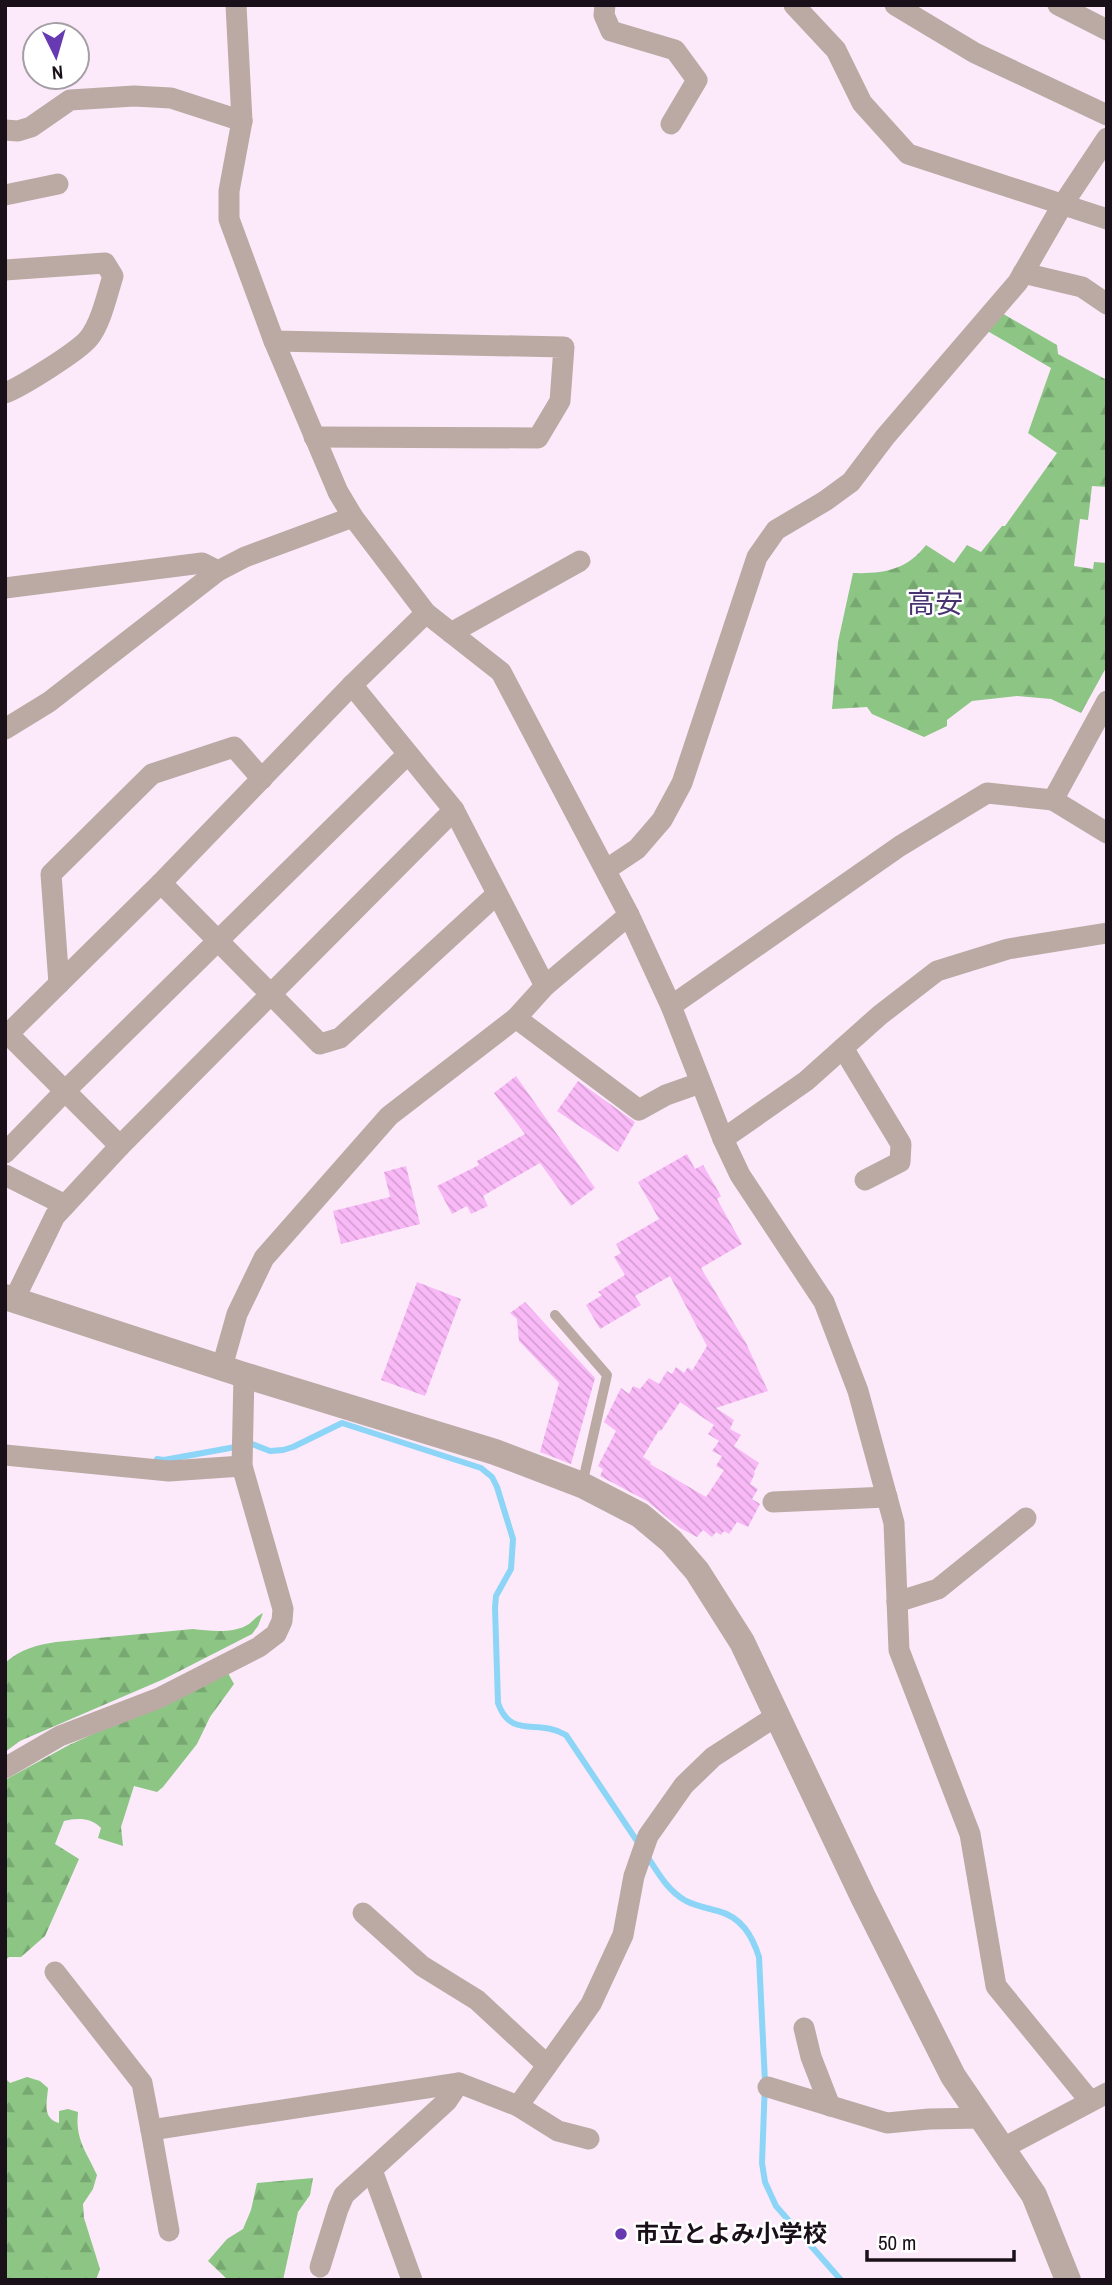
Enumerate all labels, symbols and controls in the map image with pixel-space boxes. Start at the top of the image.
north arrow [21,21,91,91]
text: N [51,59,64,86]
district label: 高安 [907,584,963,622]
place label: 市立とよみ小学校 [635,2217,827,2249]
scale bar [867,2218,1014,2262]
marker: 市立とよみ小学校 [613,2226,629,2242]
text: 50 m [878,2228,916,2257]

